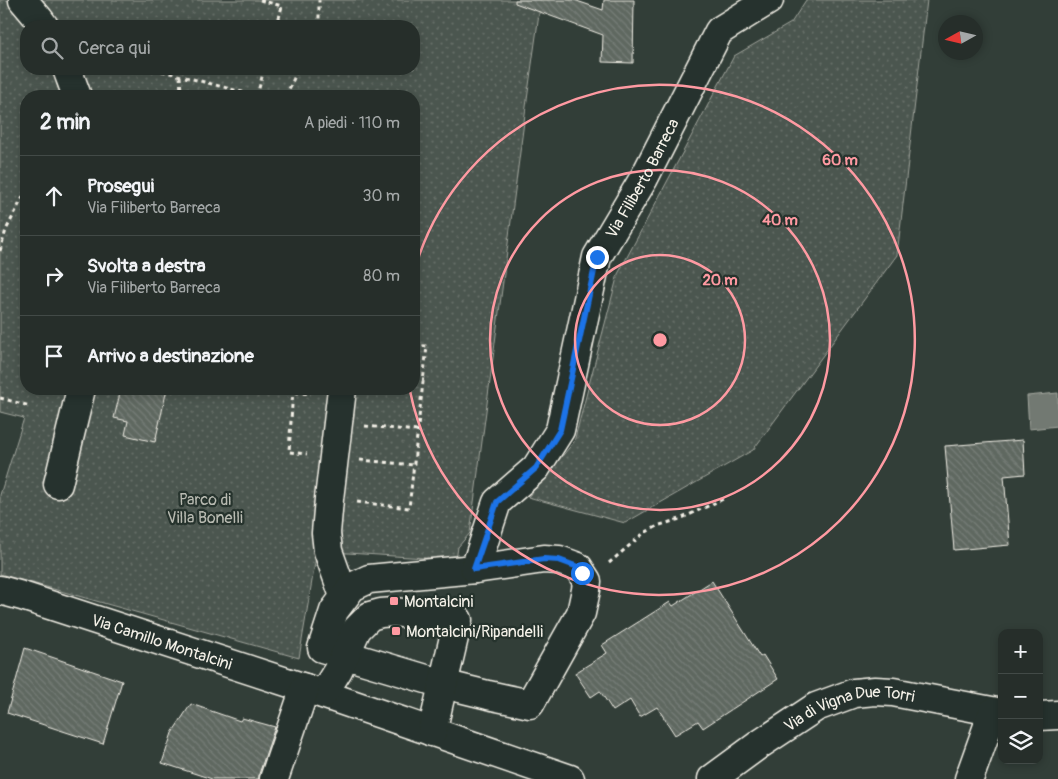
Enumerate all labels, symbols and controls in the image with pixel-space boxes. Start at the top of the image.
north arrow [938,15,983,60]
search box [20,20,420,75]
icon: search [38,34,66,62]
text: Cerca qui [78,36,150,60]
text: 2 min [40,109,90,136]
text: A piedi · 110 m [304,113,400,133]
street label: Via Filiberto Barreca [602,115,684,242]
text: 60 m [822,151,858,170]
text: Prosegui [87,174,154,198]
icon: ahead [40,182,68,210]
text: 30 m [362,186,400,206]
text: Via Filiberto Barreca [87,198,221,218]
text: 40 m [762,211,798,230]
route end [586,246,609,269]
text: Svolta a destra [87,254,206,278]
icon: right [40,262,68,290]
text: 80 m [363,266,400,286]
text: 20 m [702,271,738,290]
text: Via Filiberto Barreca [87,278,221,298]
centre of rings [651,331,669,349]
icon: arrive [40,342,68,370]
text: Arrivo a destinazione [87,344,254,368]
park label: Parco di Villa Bonelli [167,490,243,528]
route start [571,562,594,585]
place label: Montalcini [404,592,473,612]
marker: Montalcini [388,595,400,607]
street label: Via Camillo Montalcini [89,610,235,675]
place label: Montalcini/Ripandelli [406,622,543,642]
marker: Montalcini/Ripandelli [390,625,402,637]
map controls [998,629,1043,764]
button: + [998,629,1043,674]
button: − [998,674,1043,719]
street label: Via di Vigna Due Torri [780,682,916,736]
button: layers [998,719,1043,764]

